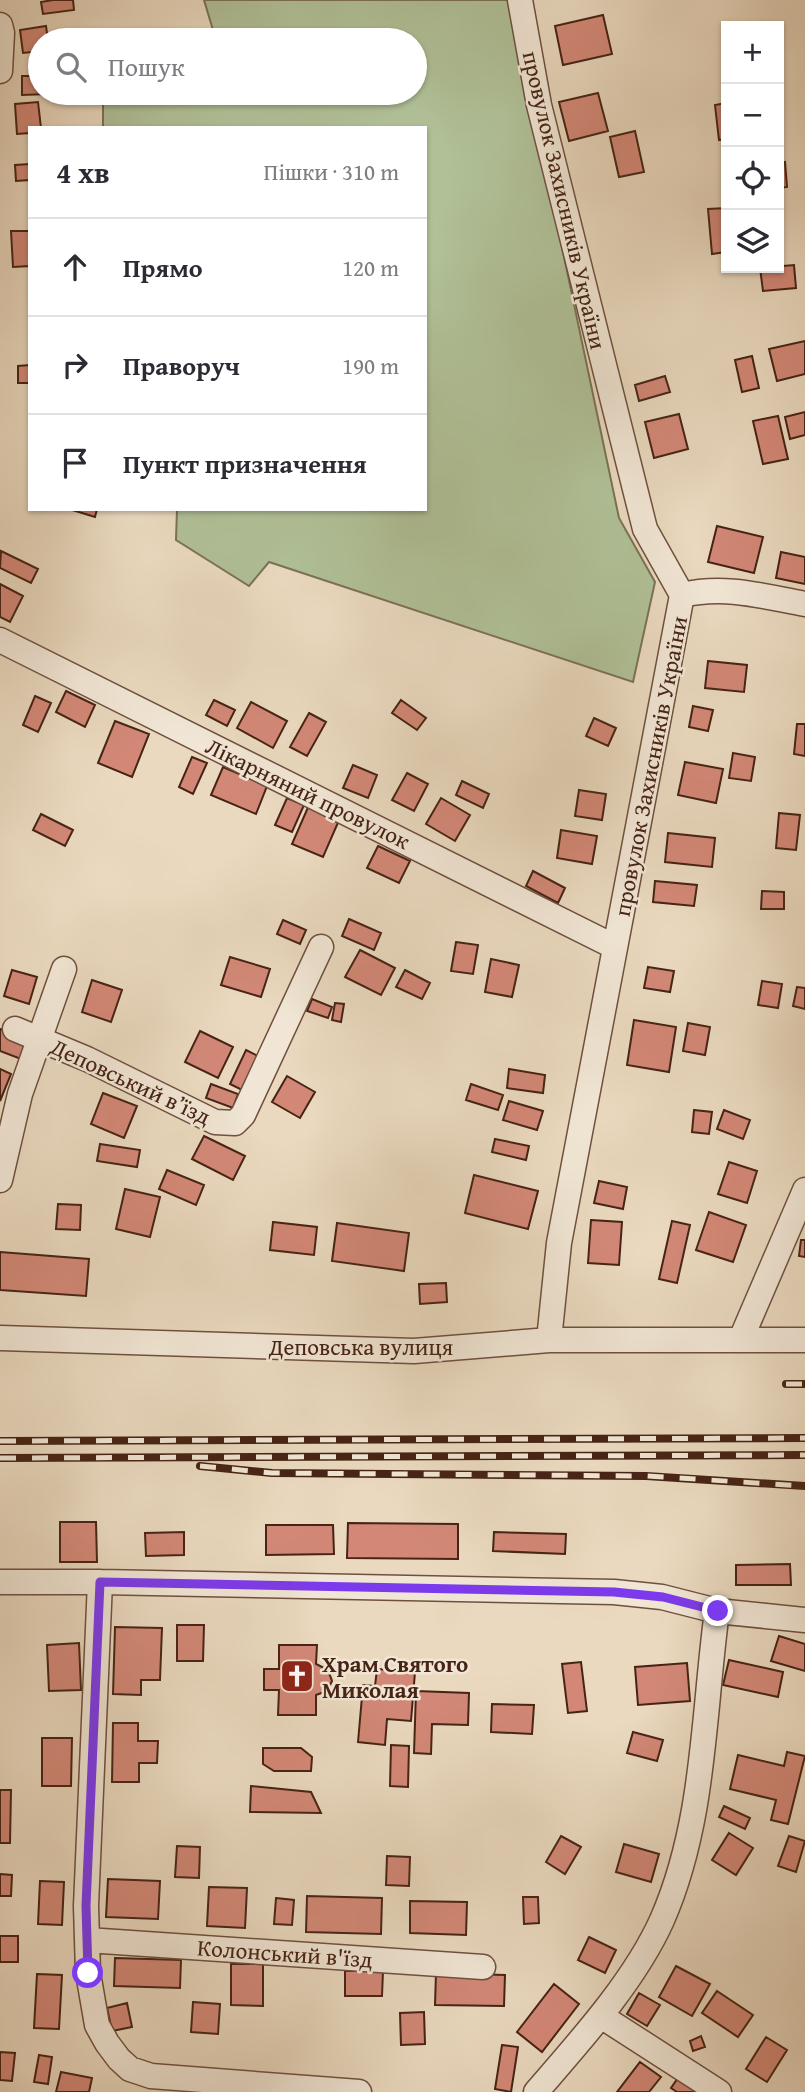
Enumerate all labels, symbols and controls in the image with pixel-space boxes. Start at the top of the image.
map controls [721,21,784,273]
button: + [721,21,784,84]
search box [28,28,427,105]
text: Пошук [108,47,185,86]
icon: search [52,48,90,86]
street label: провулок Захисників України [515,48,615,353]
button: − [721,84,784,147]
button: locate [721,147,784,210]
text: 4 хв [56,150,110,194]
text: Пішки · 310 m [264,155,399,188]
button: layers [721,210,784,273]
icon: ahead [56,248,94,286]
text: Прямо [123,248,203,287]
text: 120 m [342,251,399,284]
icon: right [56,346,94,384]
text: Праворуч [123,346,240,385]
text: 190 m [342,349,399,382]
icon: arrive [56,444,94,482]
text: Пункт призначення [123,444,367,483]
street label: провулок Захисників України [605,613,695,919]
street label: Лікарняний провулок [200,729,416,857]
street label: Деповський в’їзд [45,1029,217,1133]
street label: Деповська вулиця [268,1330,454,1363]
route end [702,1595,733,1626]
place label: Храм Святого Миколая [322,1647,468,1706]
church icon: Храм Святого Миколая [278,1657,316,1695]
street label: Колонський в'їзд [196,1930,374,1976]
route start [72,1957,103,1988]

